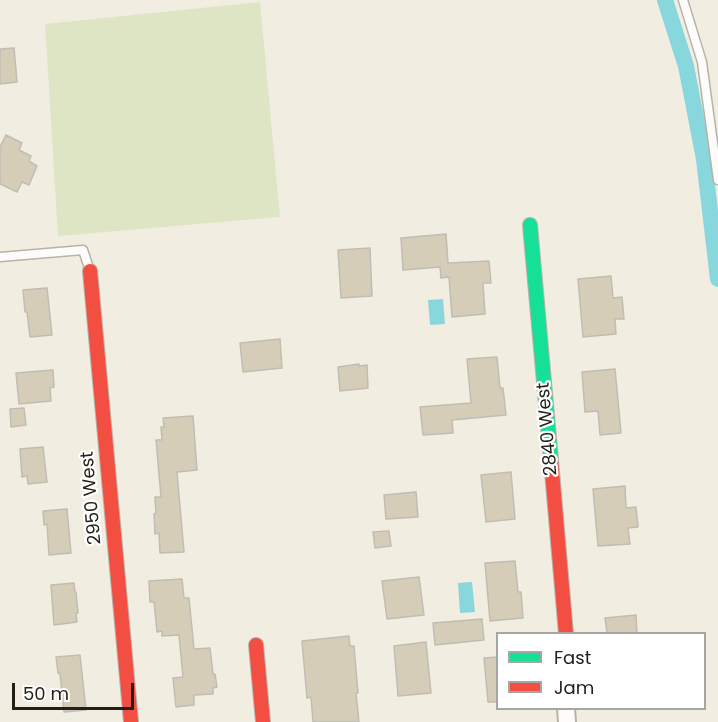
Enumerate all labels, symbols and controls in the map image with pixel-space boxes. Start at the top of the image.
street label: 2840 West [533,381,563,477]
street label: 2950 West [77,450,107,546]
legend [496,632,706,710]
text: Fast [554,645,591,670]
scale bar [15,671,136,709]
text: Jam [554,675,594,700]
text: 50 m [23,681,69,706]

